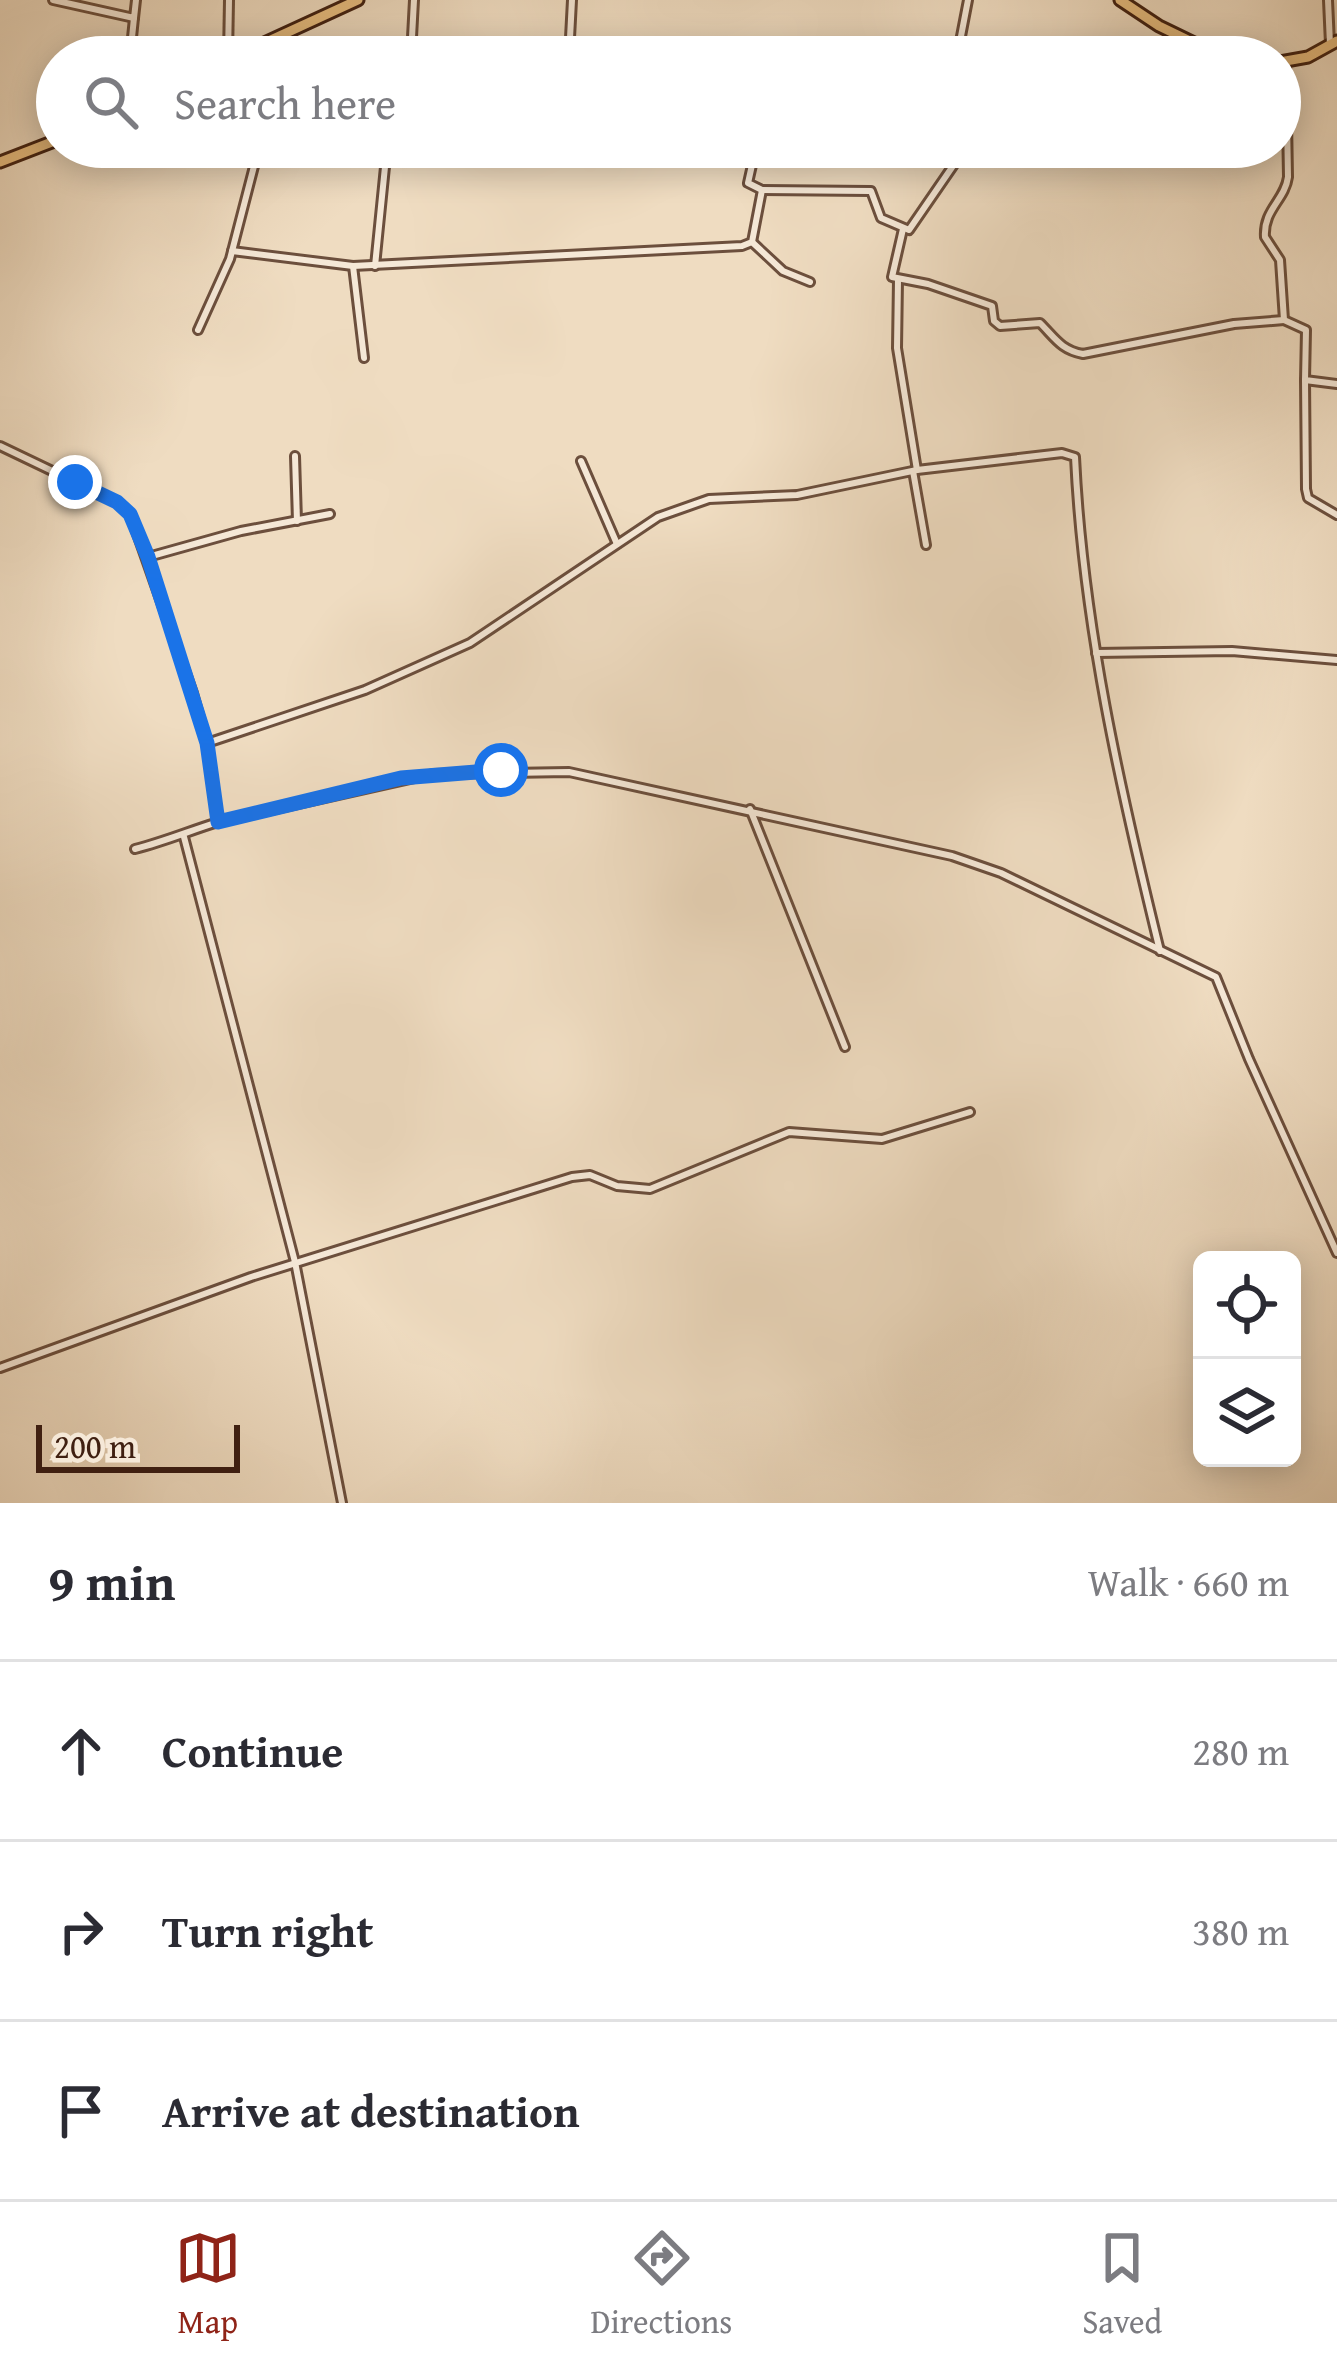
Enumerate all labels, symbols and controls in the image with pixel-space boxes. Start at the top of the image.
search box [36,36,1301,168]
icon: search [78,69,144,135]
text: Search here [174,70,396,135]
route end [48,455,102,509]
route start [474,743,528,797]
map controls [1193,1251,1301,1467]
button: locate [1193,1251,1301,1359]
button: layers [1193,1359,1301,1467]
scale bar [36,1419,240,1472]
text: 200 m [54,1422,136,1470]
text: 9 min [48,1544,175,1619]
text: Walk · 660 m [1088,1553,1289,1610]
icon: ahead [48,1718,114,1784]
text: Continue [162,1718,343,1783]
text: 280 m [1192,1722,1289,1779]
icon: right [48,1898,114,1964]
text: Turn right [162,1898,374,1963]
text: 380 m [1192,1902,1289,1959]
icon: arrive [48,2078,114,2144]
text: Arrive at destination [162,2078,580,2143]
tab: Map [175,2225,241,2345]
tab: Directions [591,2225,732,2345]
tab: Saved [1082,2225,1162,2345]

